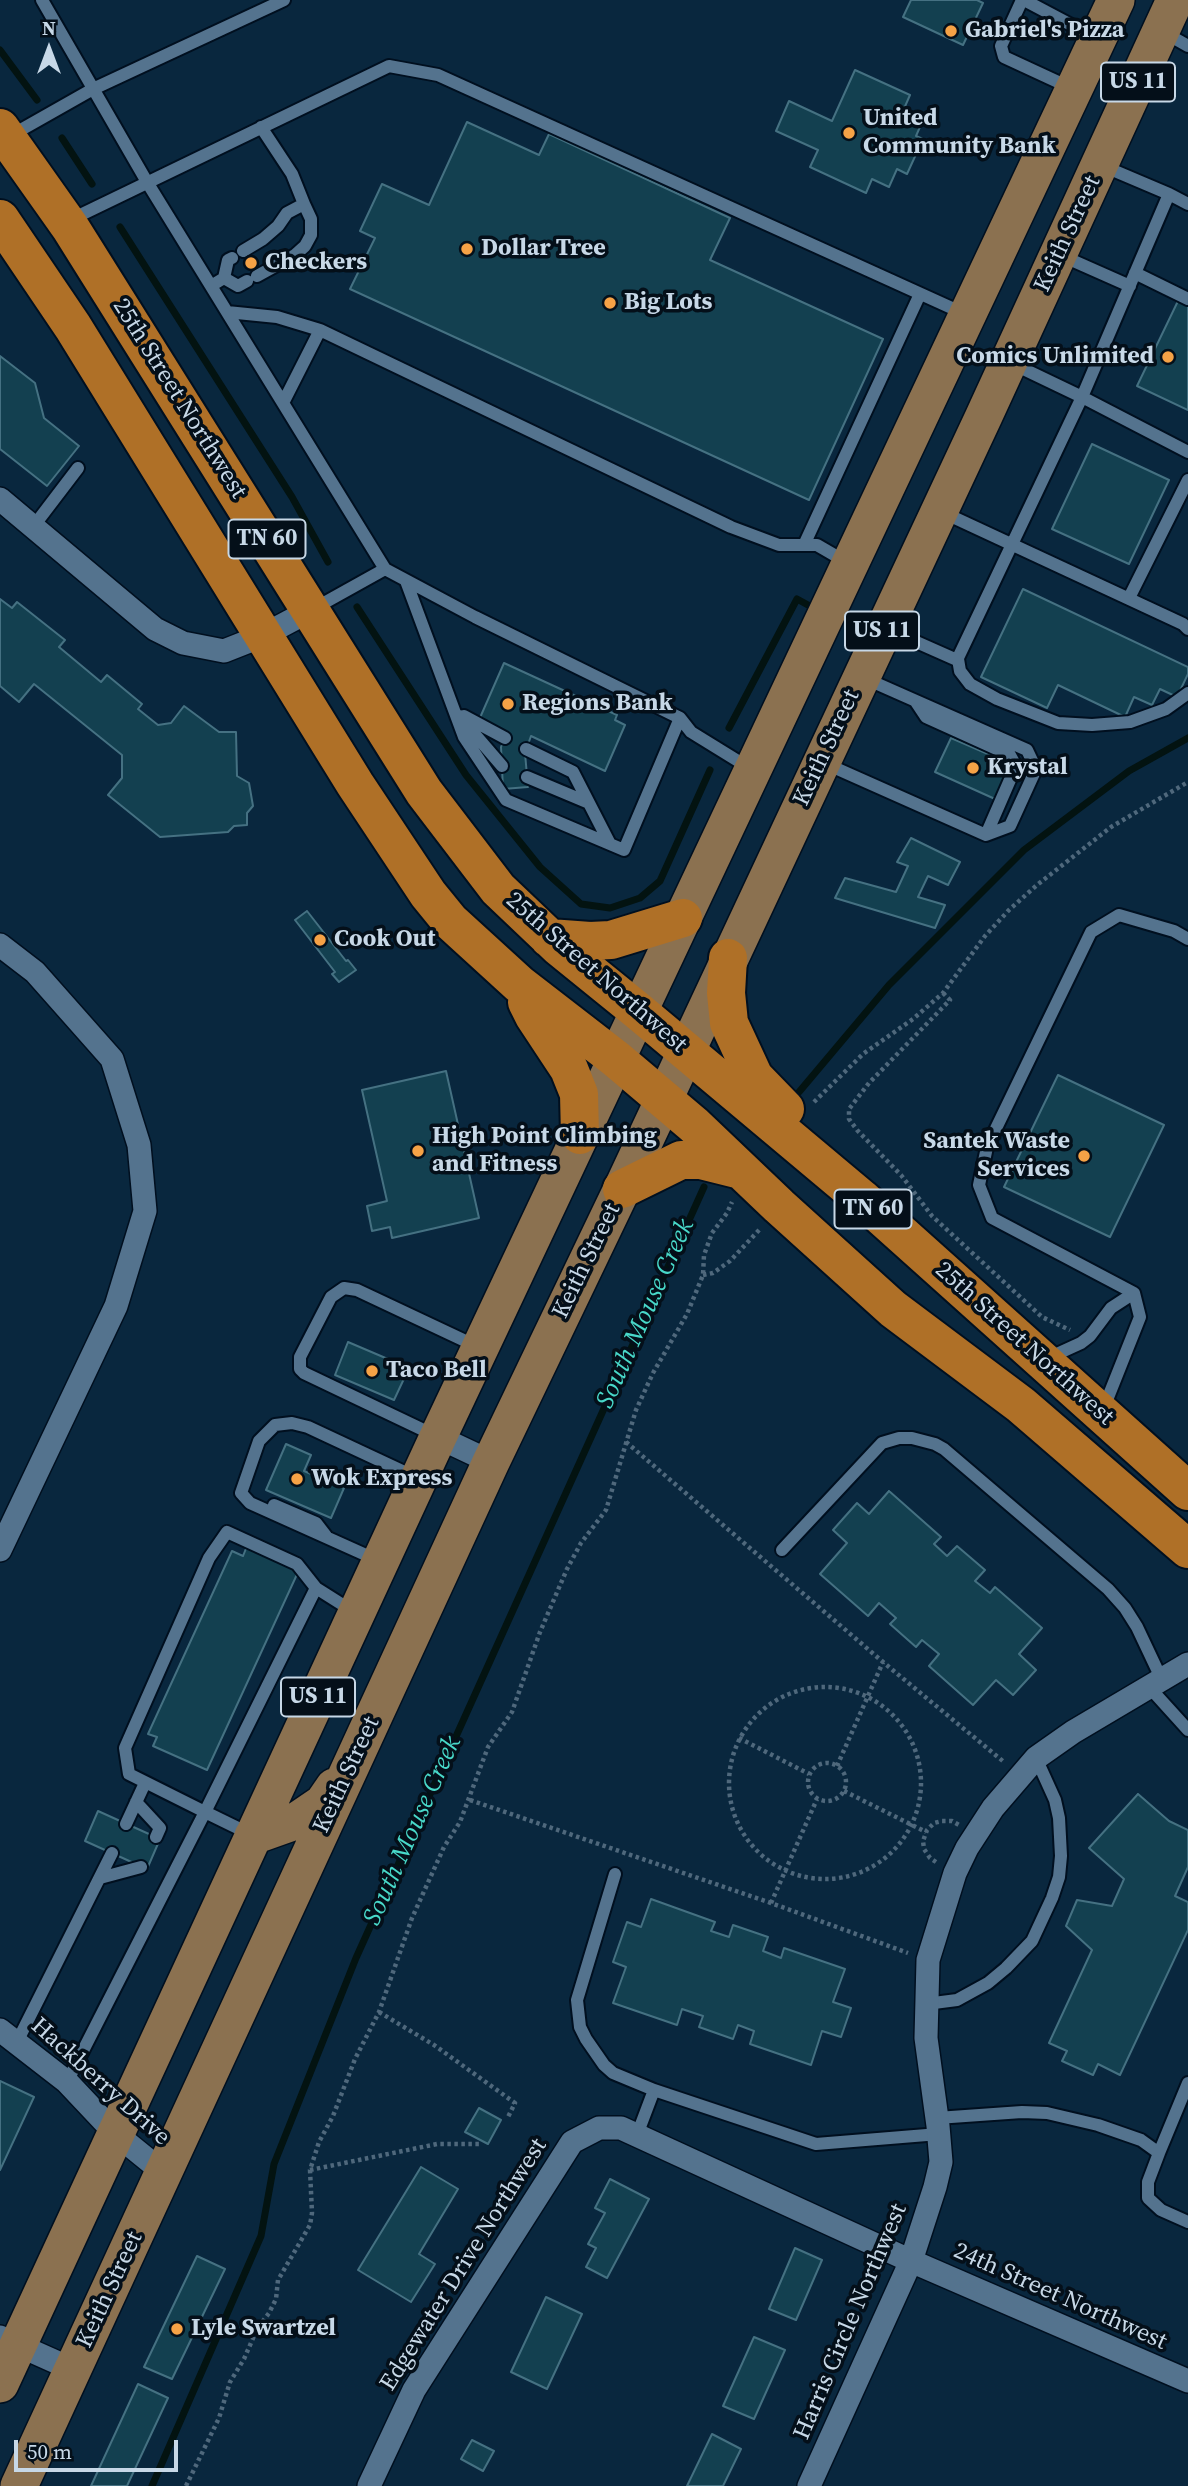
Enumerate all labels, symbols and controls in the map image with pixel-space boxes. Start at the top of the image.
north arrow [14,14,84,84]
text: N [42,15,56,41]
place label: Gabriel's Pizza [965,17,1125,45]
marker: Gabriel's Pizza [943,23,959,39]
road number: US 11 [1101,62,1175,102]
place label: United Community Bank [863,105,1056,161]
marker: United Community Bank [841,125,857,141]
street label: Keith Street [1029,171,1107,297]
place label: Dollar Tree [481,235,606,263]
marker: Dollar Tree [459,241,475,257]
place label: Checkers [265,249,367,277]
marker: Checkers [243,255,259,271]
place label: Big Lots [624,289,712,317]
street label: 25th Street Northwest [106,294,252,504]
marker: Big Lots [602,295,618,311]
place label: Comics Unlimited [956,343,1154,371]
marker: Comics Unlimited [1160,349,1176,365]
road number: TN 60 [229,520,306,558]
road number: US 11 [845,611,919,650]
street label: Keith Street [788,685,866,811]
place label: Regions Bank [522,690,673,718]
marker: Regions Bank [500,696,516,712]
place label: Krystal [987,754,1068,782]
marker: Krystal [965,760,981,776]
street label: 25th Street Northwest [500,887,692,1059]
place label: Cook Out [334,926,436,954]
marker: Cook Out [312,932,328,948]
place label: High Point Climbing and Fitness [432,1123,657,1179]
place label: Santek Waste Services [923,1128,1070,1184]
marker: High Point Climbing and Fitness [410,1143,426,1159]
marker: Santek Waste Services [1076,1148,1092,1164]
road number: TN 60 [834,1190,912,1228]
street label: Keith Street [547,1199,627,1323]
water label: South Mouse Creek [590,1215,702,1413]
street label: 25th Street Northwest [929,1256,1119,1432]
place label: Taco Bell [386,1357,487,1385]
marker: Taco Bell [364,1363,380,1379]
place label: Wok Express [311,1465,452,1493]
marker: Wok Express [289,1471,305,1487]
road number: US 11 [281,1678,355,1716]
street label: Keith Street [308,1712,386,1838]
water label: South Mouse Creek [357,1732,469,1930]
street label: Hackberry Drive [24,2012,176,2152]
street label: Edgewater Drive Northwest [374,2133,554,2397]
street label: Harris Circle Northwest [788,2200,914,2444]
street label: Keith Street [71,2227,149,2353]
street label: 24th Street Northwest [949,2237,1171,2357]
place label: Lyle Swartzel [191,2315,336,2343]
marker: Lyle Swartzel [169,2321,185,2337]
scale bar [18,2426,182,2470]
text: 50 m [27,2437,72,2466]

